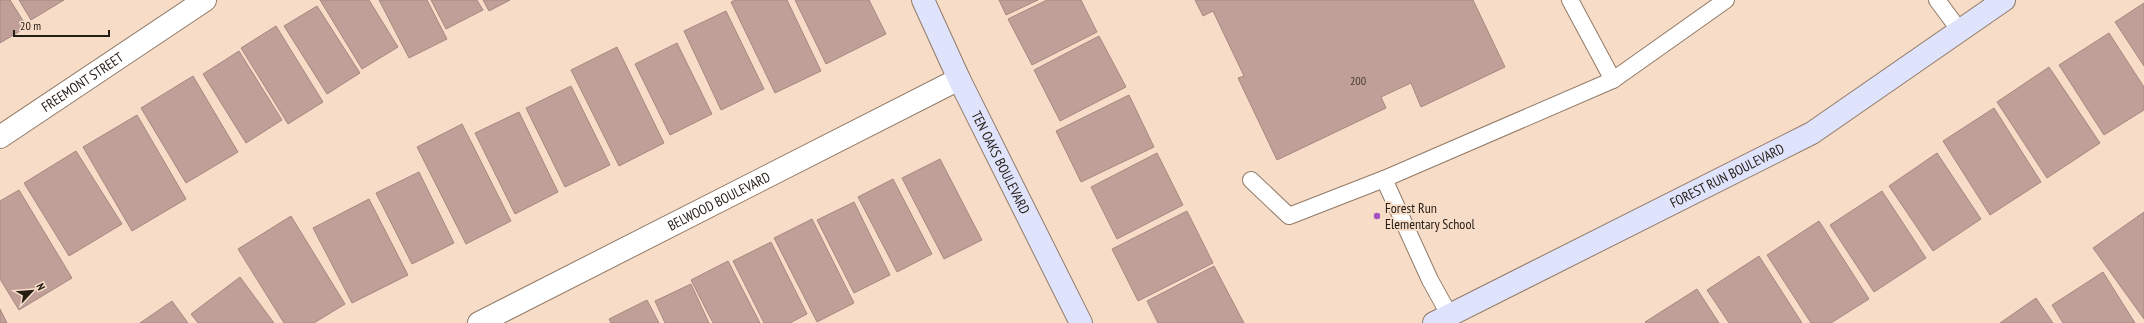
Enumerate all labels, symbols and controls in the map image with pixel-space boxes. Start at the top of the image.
scale bar [14,12,109,38]
text: 20 m [20,18,41,33]
street label: FREEMONT STREET [38,48,127,116]
house number: 200 [1350,73,1366,88]
street label: TEN OAKS BOULEVARD [967,108,1034,217]
street label: FOREST RUN BOULEVARD [1667,139,1787,212]
street label: BELWOOD BOULEVARD [665,168,773,235]
place label: Forest Run Elementary School [1385,199,1475,233]
marker: Forest Run Elementary School [1372,211,1382,221]
north arrow [12,271,52,311]
text: N [33,281,49,292]

